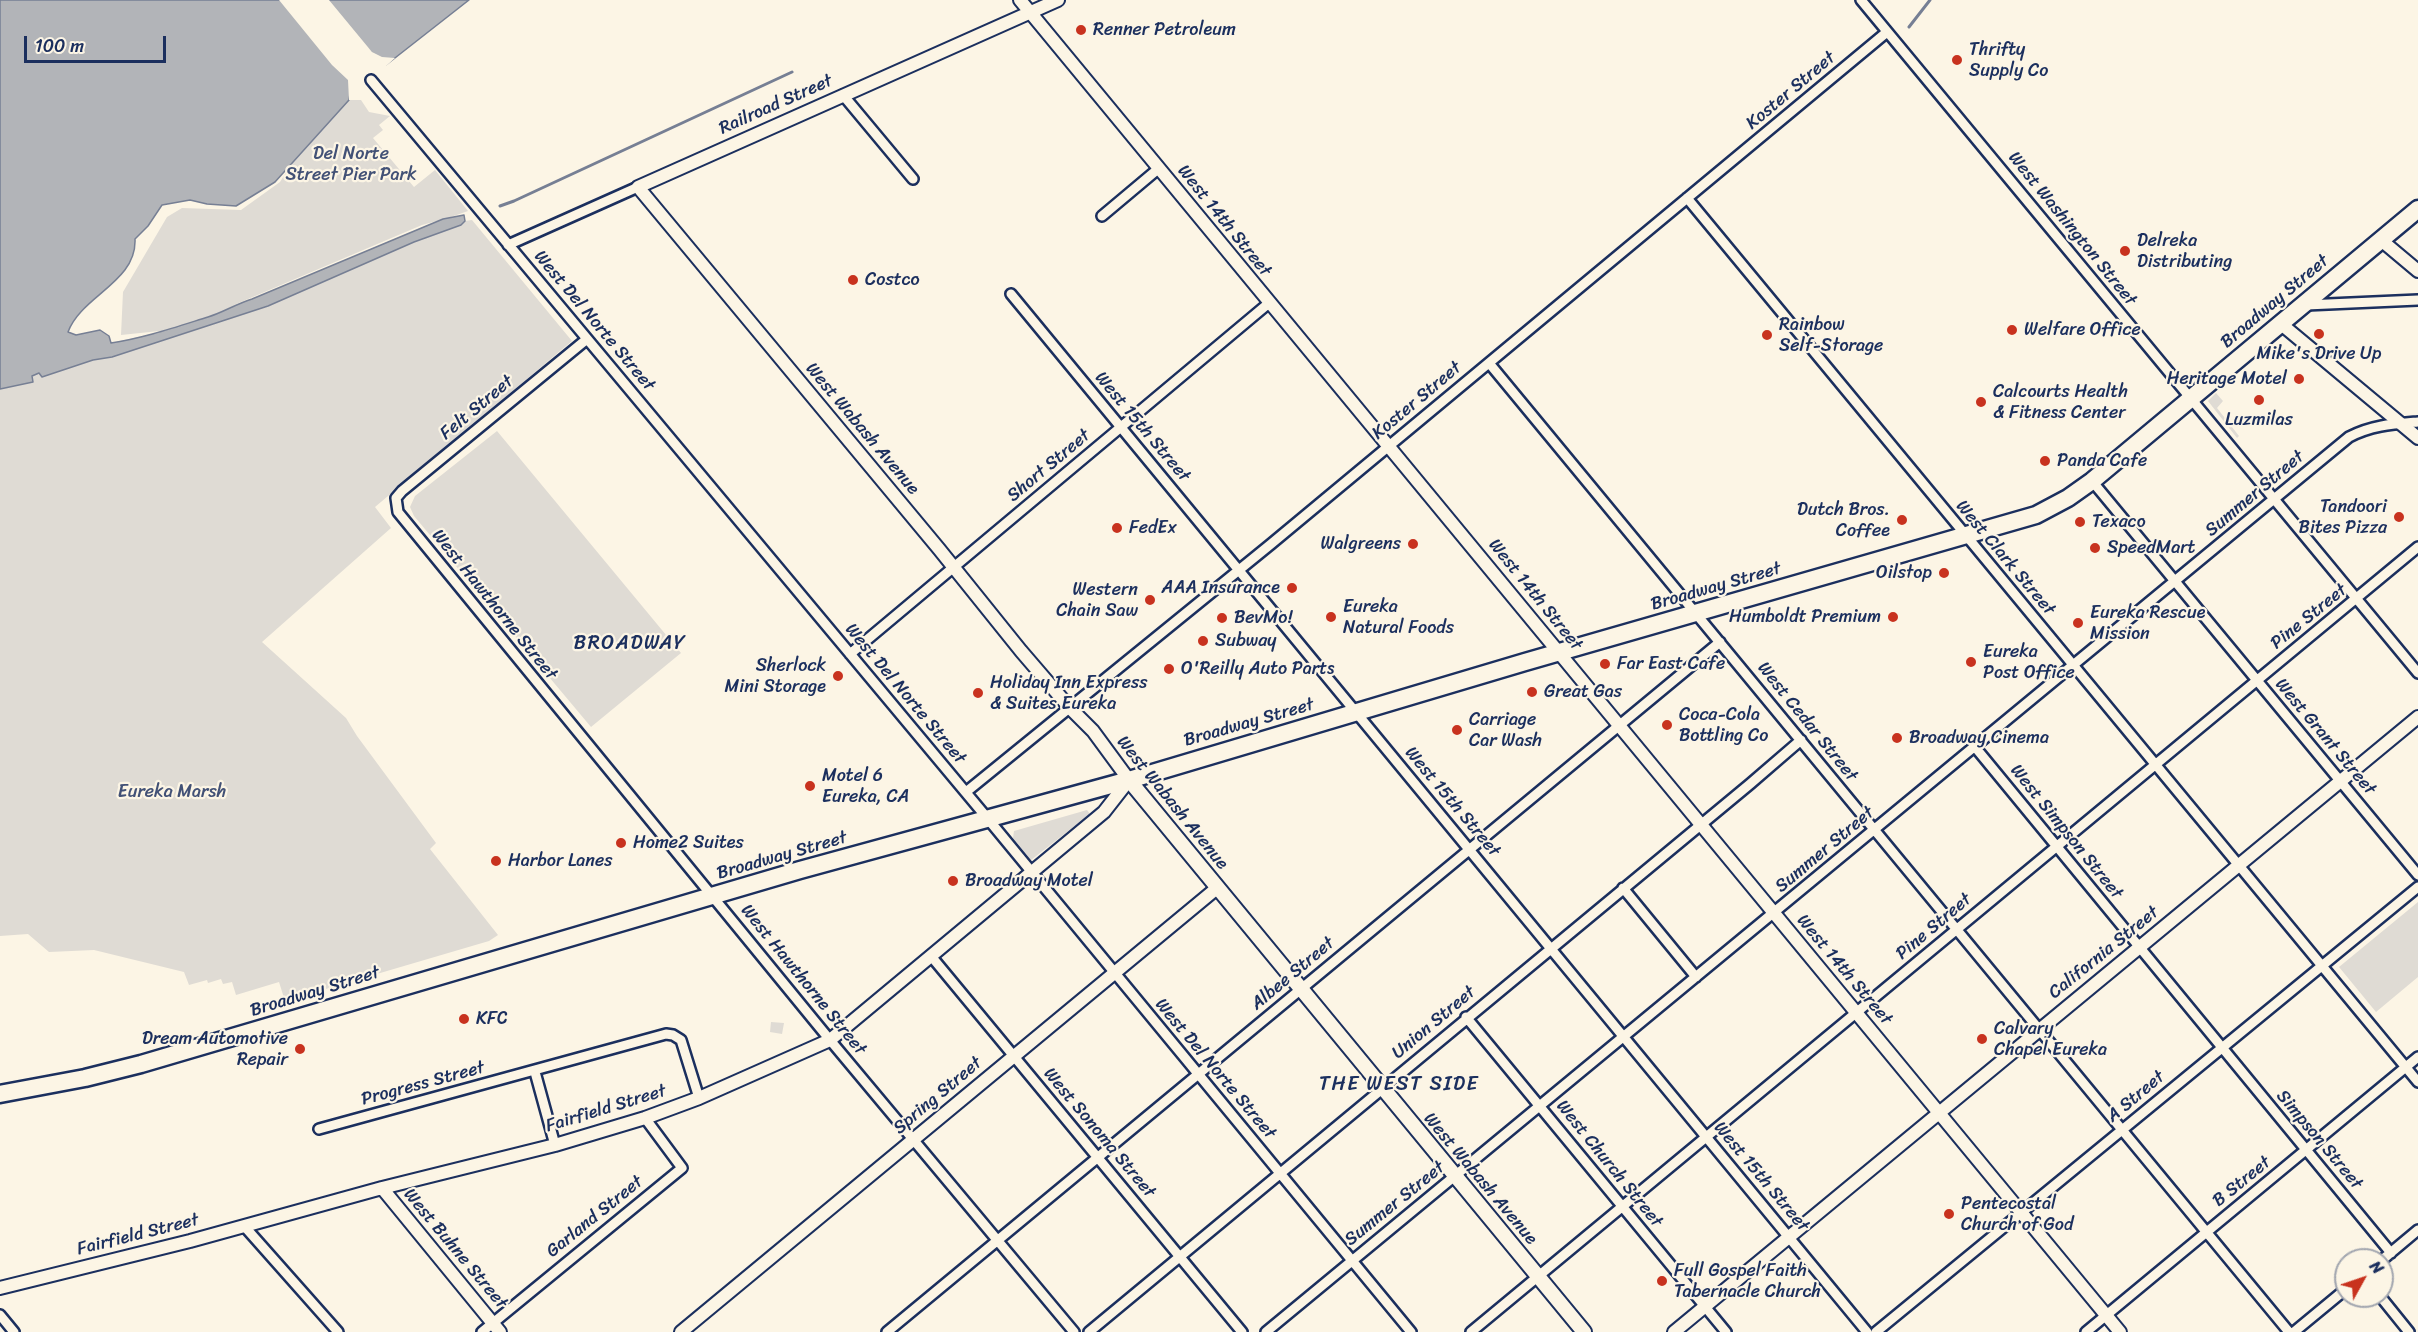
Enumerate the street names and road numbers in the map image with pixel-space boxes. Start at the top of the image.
street label: Koster Street [1742,47,1840,135]
street label: Railroad Street [716,70,836,140]
street label: West Washington Street [2003,148,2141,310]
street label: West 14th Street [1172,161,1276,281]
street label: West Del Norte Street [529,246,659,396]
street label: Broadway Street [2217,251,2333,353]
street label: Koster Street [1368,357,1466,445]
street label: West Wabash Avenue [800,359,924,499]
street label: West 15th Street [1090,368,1194,486]
street label: Felt Street [436,371,518,445]
street label: Short Street [1003,425,1095,507]
street label: Summer Street [2201,446,2309,542]
street label: West Clark Street [1951,496,2059,620]
street label: West Hawthorne Street [427,525,561,685]
street label: West 14th Street [1483,535,1587,655]
street label: Broadway Street [1649,558,1783,616]
street label: Pine Street [2267,580,2351,654]
street label: West Del Norte Street [840,619,970,769]
street label: West Cedar Street [1752,658,1862,786]
street label: West Grant Street [2270,674,2380,800]
street label: Broadway Street [1182,694,1316,752]
street label: West Wabash Avenue [1111,732,1233,874]
street label: West 15th Street [1400,743,1504,861]
street label: West Simpson Street [2005,760,2127,904]
street label: Summer Street [1771,802,1879,898]
street label: Broadway Street [715,827,849,885]
street label: Pine Street [1892,889,1976,965]
street label: West Hawthorne Street [736,900,870,1060]
street label: California Street [2045,902,2163,1004]
street label: West 14th Street [1792,911,1896,1029]
street label: Albee Street [1247,933,1339,1015]
street label: Broadway Street [248,962,382,1022]
street label: Union Street [1388,982,1480,1064]
street label: West Del Norte Street [1150,994,1280,1144]
street label: Spring Street [889,1053,987,1139]
street label: Progress Street [359,1057,487,1111]
street label: West Sonoma Street [1038,1064,1160,1202]
street label: A Street [2103,1067,2169,1127]
street label: Fairfield Street [543,1080,669,1138]
street label: Simpson Street [2271,1086,2367,1194]
street label: West Church Street [1551,1096,1667,1232]
street label: West Wabash Avenue [1418,1109,1542,1249]
street label: West 15th Street [1709,1118,1813,1236]
street label: B Street [2209,1152,2275,1212]
street label: Summer Street [1341,1157,1449,1251]
street label: Garland Street [542,1171,648,1263]
street label: West Buhne Street [398,1184,512,1314]
street label: Fairfield Street [75,1209,201,1261]

